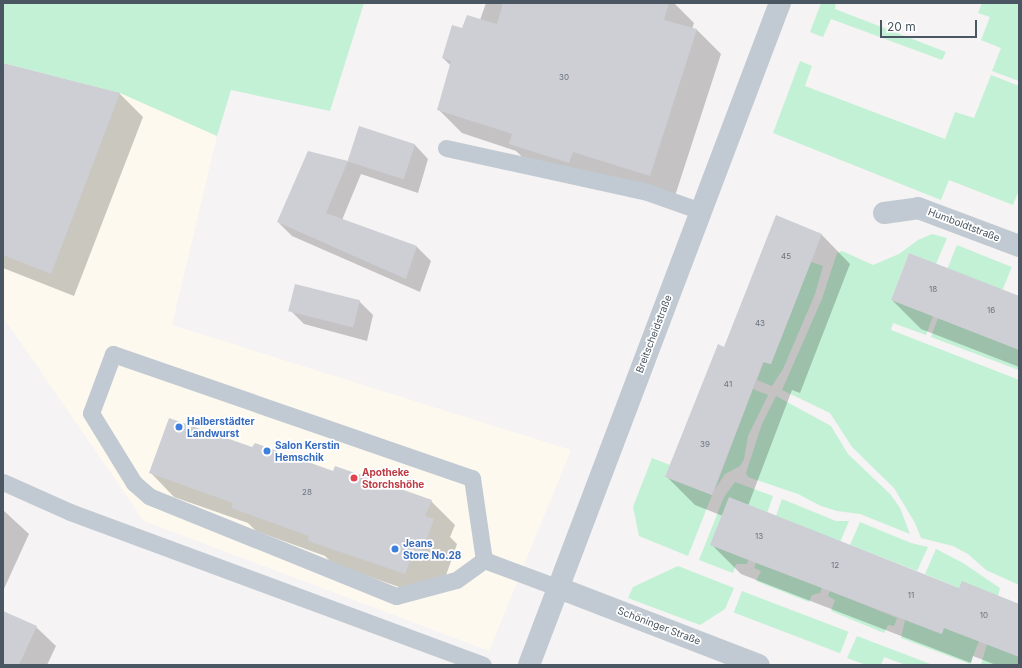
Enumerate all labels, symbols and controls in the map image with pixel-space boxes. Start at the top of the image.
scale bar [882,12,979,38]
text: 20 m [887,19,916,34]
house number: 30 [559,73,569,83]
street label: Humboldtstraße [926,206,1002,244]
house number: 45 [781,252,791,262]
house number: 18 [929,285,937,295]
street label: Breitscheidstraße [634,293,674,375]
house number: 16 [987,306,995,316]
house number: 43 [755,319,765,329]
house number: 41 [724,380,732,390]
place label: Halberstädter Landwurst [187,415,254,438]
marker: Halberstädter Landwurst [174,422,184,432]
place label: Salon Kerstin Hemschik [275,439,340,462]
house number: 39 [700,440,710,450]
marker: Salon Kerstin Hemschik [262,446,272,456]
place label: Apotheke Storchshöhe [362,466,424,490]
marker: Apotheke Storchshöhe [349,473,359,483]
house number: 28 [302,488,312,498]
house number: 13 [755,532,763,542]
place label: Jeans Store No.28 [403,537,461,560]
marker: Jeans Store No.28 [390,544,400,554]
house number: 12 [831,561,839,571]
house number: 11 [908,591,914,601]
street label: Schöninger Straße [616,605,702,647]
house number: 10 [980,611,988,621]

